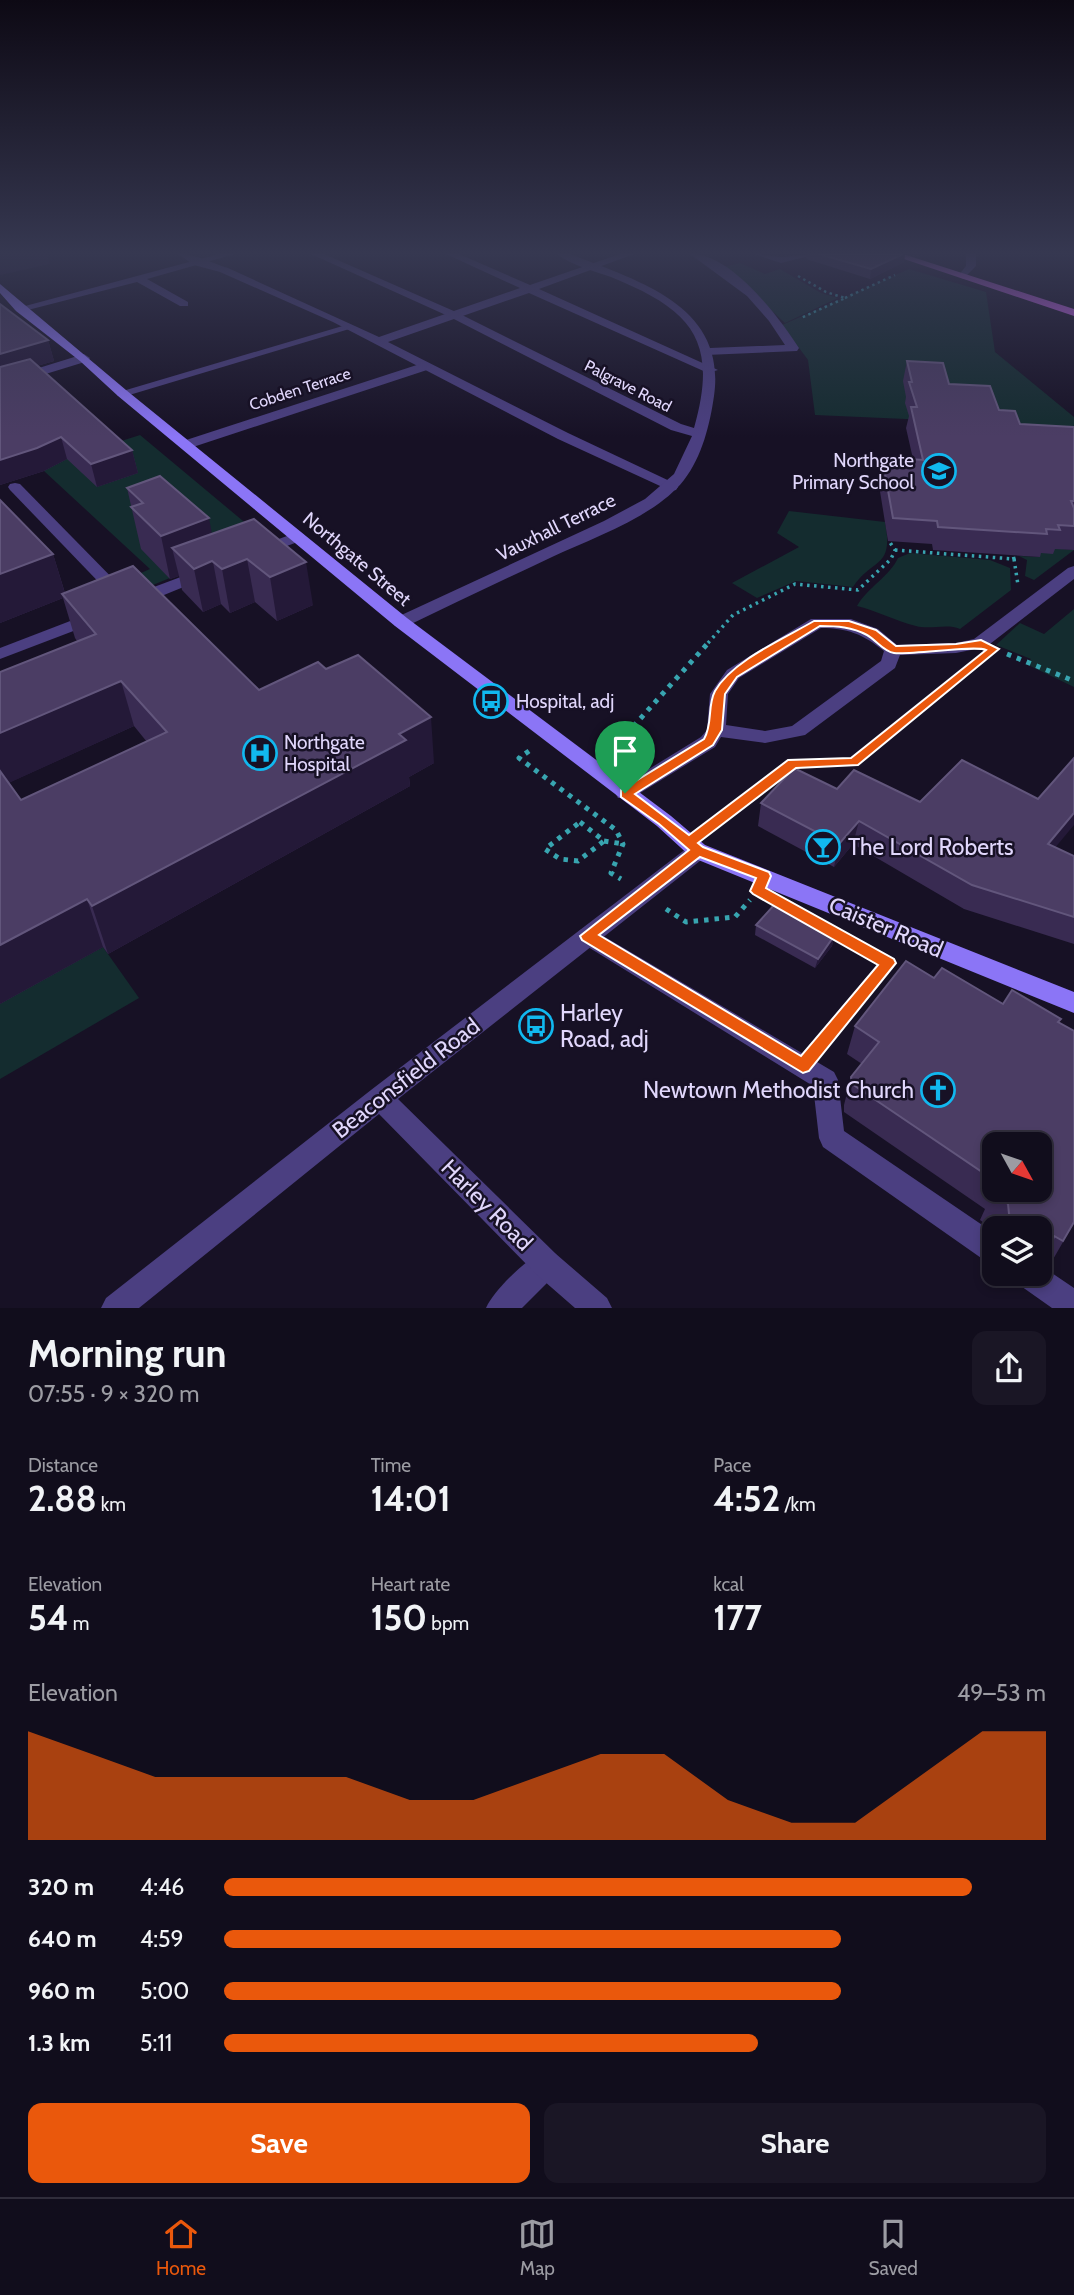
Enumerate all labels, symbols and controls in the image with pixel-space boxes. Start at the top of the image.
street label: Palgrave Road [581,356,675,416]
street label: Cobden Terrace [247,364,353,414]
place label: Northgate Primary School [792,449,915,494]
school or university icon: Northgate Primary School [920,452,958,490]
street label: Vauxhall Terrace [493,488,619,566]
street label: Northgate Street [298,507,416,611]
bus stop icon: Hospital, adj [472,682,510,720]
place label: Hospital, adj [516,690,614,713]
pin [595,721,655,793]
place label: Northgate Hospital [284,731,365,776]
icon: arrive [606,732,644,770]
hospital icon: Northgate Hospital [241,734,279,772]
bar icon: The Lord Roberts [804,828,842,866]
place label: The Lord Roberts [848,833,1014,861]
street label: Caister Road [825,890,947,964]
place label: Harley Road, adj [560,999,649,1053]
bus stop icon: Harley Road, adj [517,1007,555,1045]
street label: Beaconsfield Road [327,1012,485,1144]
church icon: Newtown Methodist Church [919,1071,957,1109]
place label: Newtown Methodist Church [643,1076,914,1104]
north arrow [982,1132,1052,1202]
map controls [982,1132,1052,1286]
street label: Harley Road [435,1153,539,1257]
button: layers [982,1216,1052,1286]
text: Morning run [28,1330,227,1377]
button: share [972,1331,1046,1405]
text: 07:55 · 9 × 320 m [28,1380,200,1408]
text: Distance [28,1454,98,1477]
text: Time [371,1454,411,1477]
text: Pace [713,1454,751,1477]
text: 2.88 [28,1477,97,1520]
text: 14:01 [371,1477,451,1520]
text: 4:52 [713,1477,780,1520]
text: km [97,1493,126,1516]
text: /km [780,1493,816,1516]
text: Elevation [28,1573,102,1596]
text: Heart rate [371,1573,450,1596]
text: kcal [713,1573,744,1596]
text: 54 [28,1596,69,1639]
text: 150 [371,1596,427,1639]
text: 177 [713,1596,762,1639]
text: m [69,1612,89,1635]
text: bpm [427,1612,469,1635]
text: Elevation [28,1679,118,1707]
text: 49–53 m [957,1679,1046,1707]
text: 320 m [28,1873,94,1901]
text: 4:46 [140,1873,184,1901]
text: 640 m [28,1925,97,1953]
text: 4:59 [140,1925,184,1953]
text: 960 m [28,1977,95,2005]
text: 5:00 [140,1977,189,2005]
text: 1.3 km [28,2029,90,2057]
text: 5:11 [140,2029,172,2057]
button: Save [28,2103,530,2183]
button: Share [544,2103,1046,2183]
tab: Home [156,2215,206,2280]
tab: Map [518,2215,556,2280]
tab: Saved [869,2215,918,2280]

